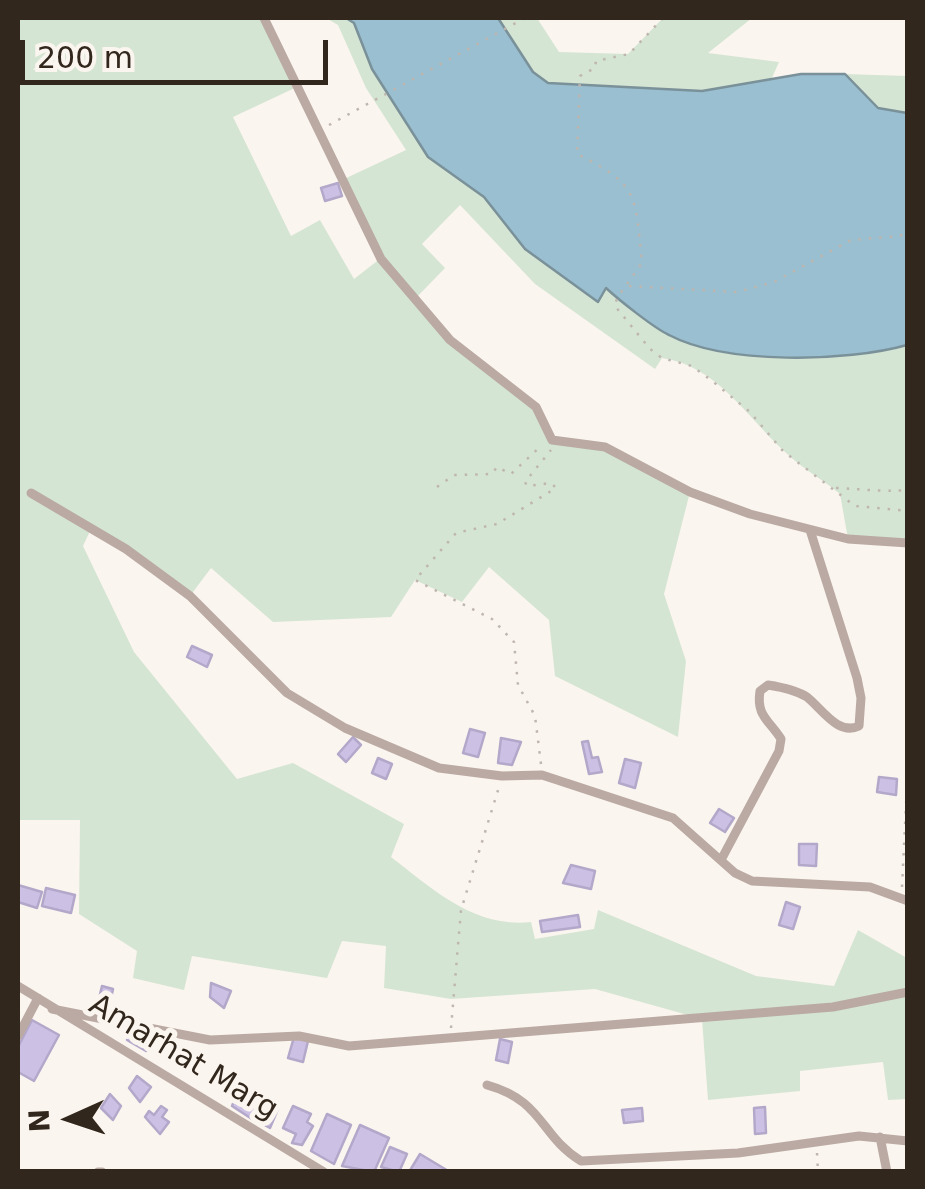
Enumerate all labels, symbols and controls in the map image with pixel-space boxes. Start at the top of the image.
scale bar [25,20,332,82]
text: 200 m [37,40,133,75]
street label: Amarhat Marg [82,988,284,1128]
north arrow [20,1069,120,1169]
text: N [22,1108,57,1133]

